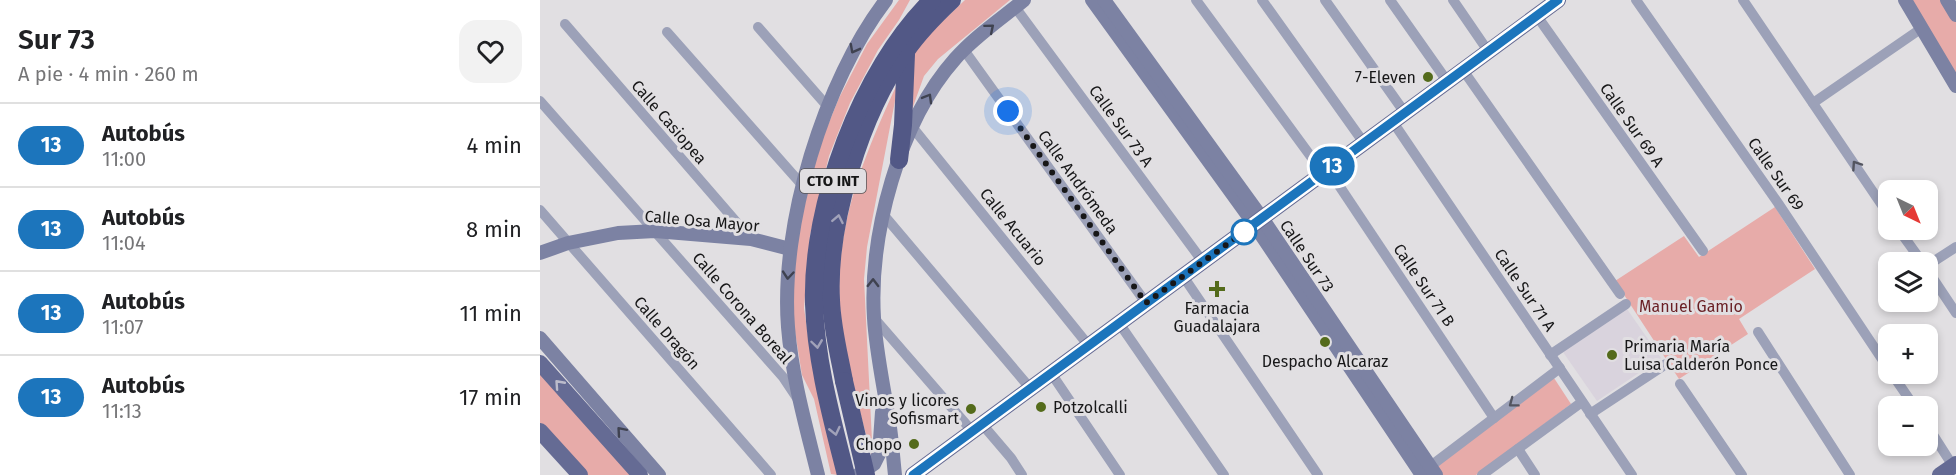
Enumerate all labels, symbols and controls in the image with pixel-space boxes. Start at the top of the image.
button: heart [459,20,522,83]
text: Sur 73 [18,23,95,56]
one-way arrow [983,25,994,36]
one-way arrow [850,43,861,53]
text: A pie · 4 min · 260 m [18,62,199,86]
place label: 7-Eleven [1355,68,1416,87]
marker: 7-Eleven [1421,70,1435,84]
street label: Calle Casiopea [627,76,711,168]
street label: Calle Sur 69 A [1596,79,1668,171]
street label: Calle Sur 73 A [1085,81,1157,171]
one-way arrow [921,94,932,104]
your location [993,96,1023,126]
text: Autobús [102,120,185,147]
street label: Calle Andrómeda [1034,126,1122,238]
text: 13 [41,132,61,158]
text: 4 min [467,132,522,159]
street label: Calle Sur 69 [1744,134,1808,214]
line badge: 13 [1305,146,1359,186]
text: 11:00 [102,147,146,171]
text: 13 [1322,153,1342,179]
one-way arrow [1852,161,1863,172]
road number: CTO INT [800,169,866,193]
north arrow [1878,180,1938,240]
map controls [1878,180,1938,456]
street label: Calle Acuario [976,184,1050,270]
text: Autobús [102,204,185,231]
street label: Calle Osa Mayor [644,207,761,236]
one-way arrow [831,215,844,225]
text: 13 [41,216,61,242]
text: 8 min [466,216,522,243]
street label: Calle Sur 73 [1276,216,1338,296]
unlabelled marker [1231,219,1257,245]
text: 11:04 [102,231,146,255]
street label: Calle Sur 71 B [1389,240,1459,330]
street label: Calle Sur 71 A [1491,245,1560,335]
street label: Calle Corona Boreal [688,248,796,368]
button: layers [1878,252,1938,312]
one-way arrow [782,270,795,280]
one-way arrow [867,279,880,288]
marker: Farmacia Guadalajara [1210,282,1224,296]
text: Autobús [102,288,185,315]
street label: Calle Dragón [630,292,704,374]
park label: Manuel Gamio [1639,297,1743,316]
place label: Farmacia Guadalajara [1174,299,1260,336]
text: 13 [41,300,61,326]
text: 11 min [459,300,522,327]
text: 11:07 [102,315,143,339]
button: + [1878,324,1938,384]
marker: Despacho Alcaraz [1318,335,1332,349]
place label: Primaria María Luisa Calderón Ponce [1624,337,1778,374]
one-way arrow [811,339,823,348]
marker: Primaria María Luisa Calderón Ponce [1605,348,1619,362]
place label: Despacho Alcaraz [1262,352,1388,371]
text: Autobús [102,372,185,399]
one-way arrow [555,380,566,391]
text: 13 [41,384,61,410]
text: 17 min [459,384,522,411]
place label: Vinos y licores Sofismart [855,391,959,428]
one-way arrow [1509,396,1520,407]
button: − [1878,396,1938,456]
place label: Potzolcalli [1053,398,1128,417]
text: 11:13 [102,399,142,423]
marker: Potzolcalli [1034,400,1048,414]
marker: Vinos y licores Sofismart [964,402,978,416]
one-way arrow [828,426,841,436]
one-way arrow [617,427,628,438]
place label: Chopo [856,435,902,454]
marker: Chopo [907,437,921,451]

